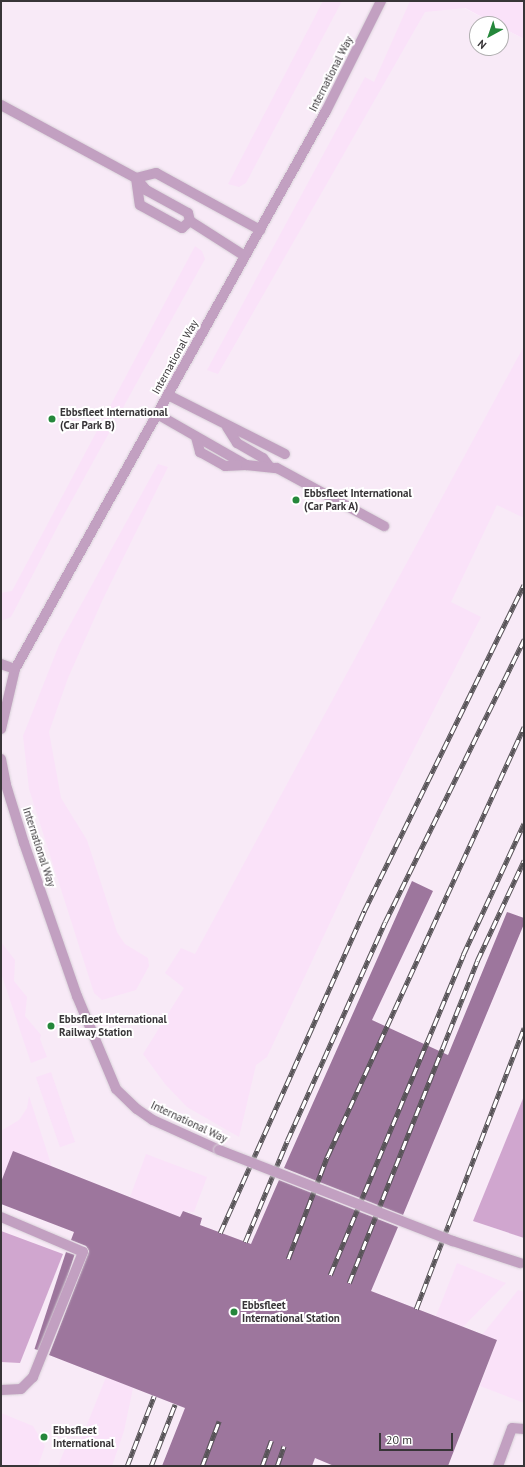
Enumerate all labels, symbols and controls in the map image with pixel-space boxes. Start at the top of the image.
north arrow [469,16,509,56]
street label: International Way [306,34,356,114]
text: N [475,37,489,52]
street label: International Way [149,317,201,397]
place label: Ebbsfleet International (Car Park B) [60,406,168,432]
marker: Ebbsfleet International (Car Park B) [47,414,57,424]
place label: Ebbsfleet International (Car Park A) [304,487,412,513]
marker: Ebbsfleet International (Car Park A) [291,495,301,505]
street label: International Way [20,805,58,889]
place label: Ebbsfleet International Railway Station [59,1013,167,1039]
marker: Ebbsfleet International Railway Station [46,1021,56,1031]
street label: International Way [149,1098,229,1146]
place label: Ebbsfleet International Station [242,1299,340,1325]
marker: Ebbsfleet International Station [229,1307,239,1317]
place label: Ebbsfleet International [53,1424,114,1450]
scale bar [381,1425,455,1451]
marker: Ebbsfleet International [38,1431,50,1443]
text: 20 m [386,1432,412,1447]

